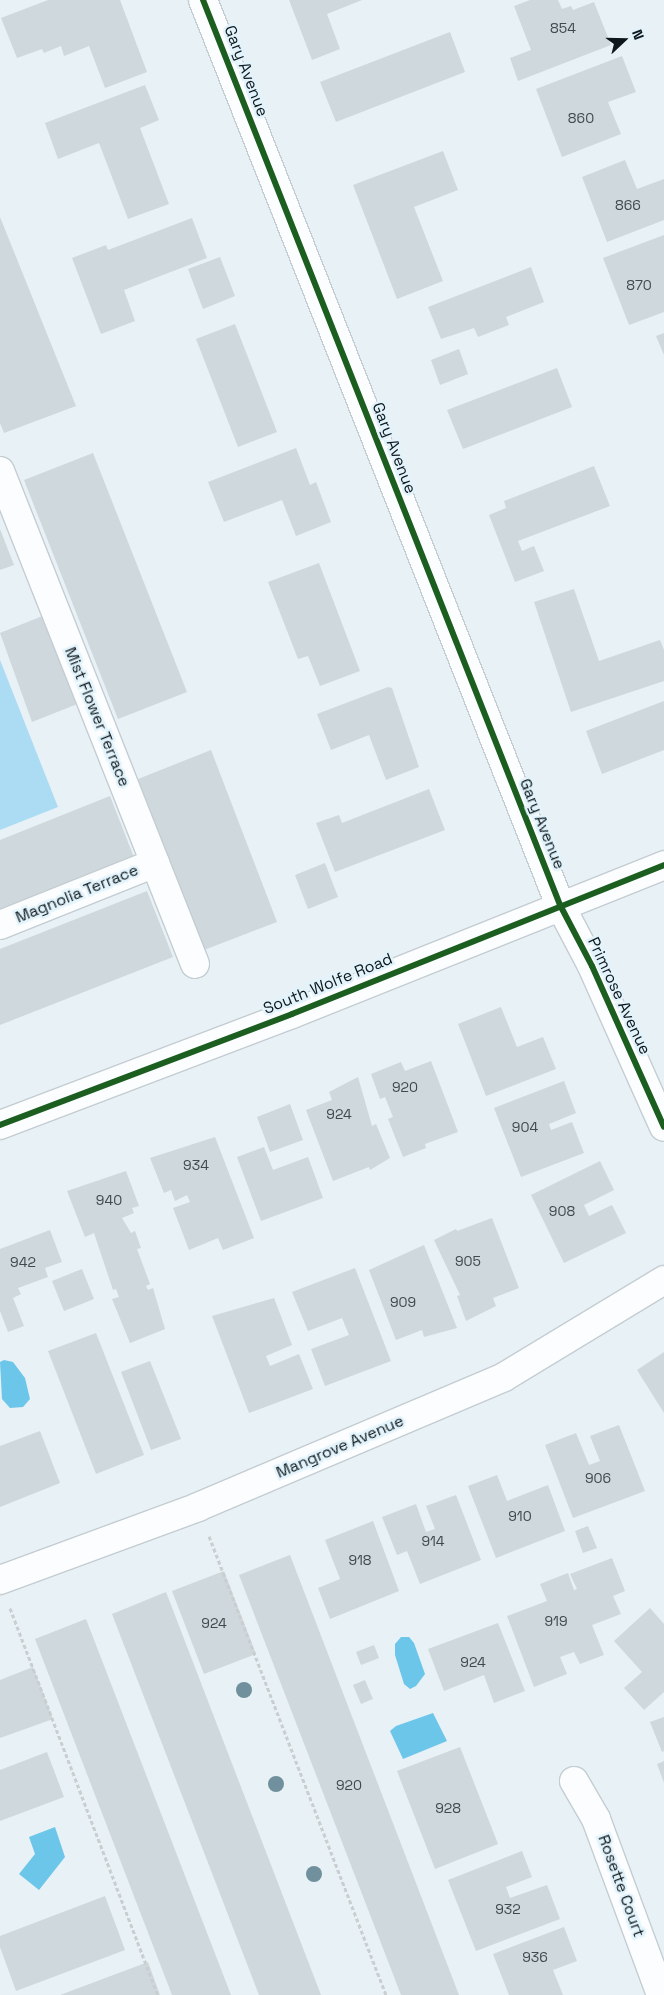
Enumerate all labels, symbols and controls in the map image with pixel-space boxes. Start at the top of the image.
north arrow [599,15,649,65]
house number: 854 [550,20,576,36]
street label: Gary Avenue [220,23,272,119]
text: N [628,27,648,42]
house number: 860 [568,110,594,126]
house number: 866 [615,197,641,213]
house number: 870 [626,277,652,293]
street label: Gary Avenue [368,400,420,496]
street label: Mist Flower Terrace [60,644,134,790]
street label: Gary Avenue [515,776,569,872]
street label: Magnolia Terrace [13,861,141,927]
street label: Primrose Avenue [583,934,655,1058]
street label: South Wolfe Road [260,949,396,1019]
house number: 920 [392,1079,418,1095]
house number: 924 [326,1106,352,1122]
house number: 904 [512,1119,538,1135]
house number: 934 [183,1157,209,1173]
house number: 940 [96,1192,122,1208]
house number: 908 [549,1203,575,1219]
house number: 905 [455,1253,481,1269]
house number: 942 [10,1254,36,1270]
house number: 909 [390,1294,416,1310]
street label: Mangrove Avenue [273,1411,407,1483]
house number: 906 [585,1470,611,1486]
house number: 910 [508,1508,532,1524]
house number: 914 [421,1533,445,1549]
house number: 918 [348,1552,372,1568]
house number: 919 [545,1613,567,1629]
house number: 924 [201,1615,227,1631]
house number: 924 [460,1654,486,1670]
house number: 920 [336,1777,362,1793]
house number: 928 [435,1800,461,1816]
street label: Rosette Court [594,1832,648,1940]
house number: 932 [495,1901,521,1917]
house number: 936 [522,1949,548,1965]

